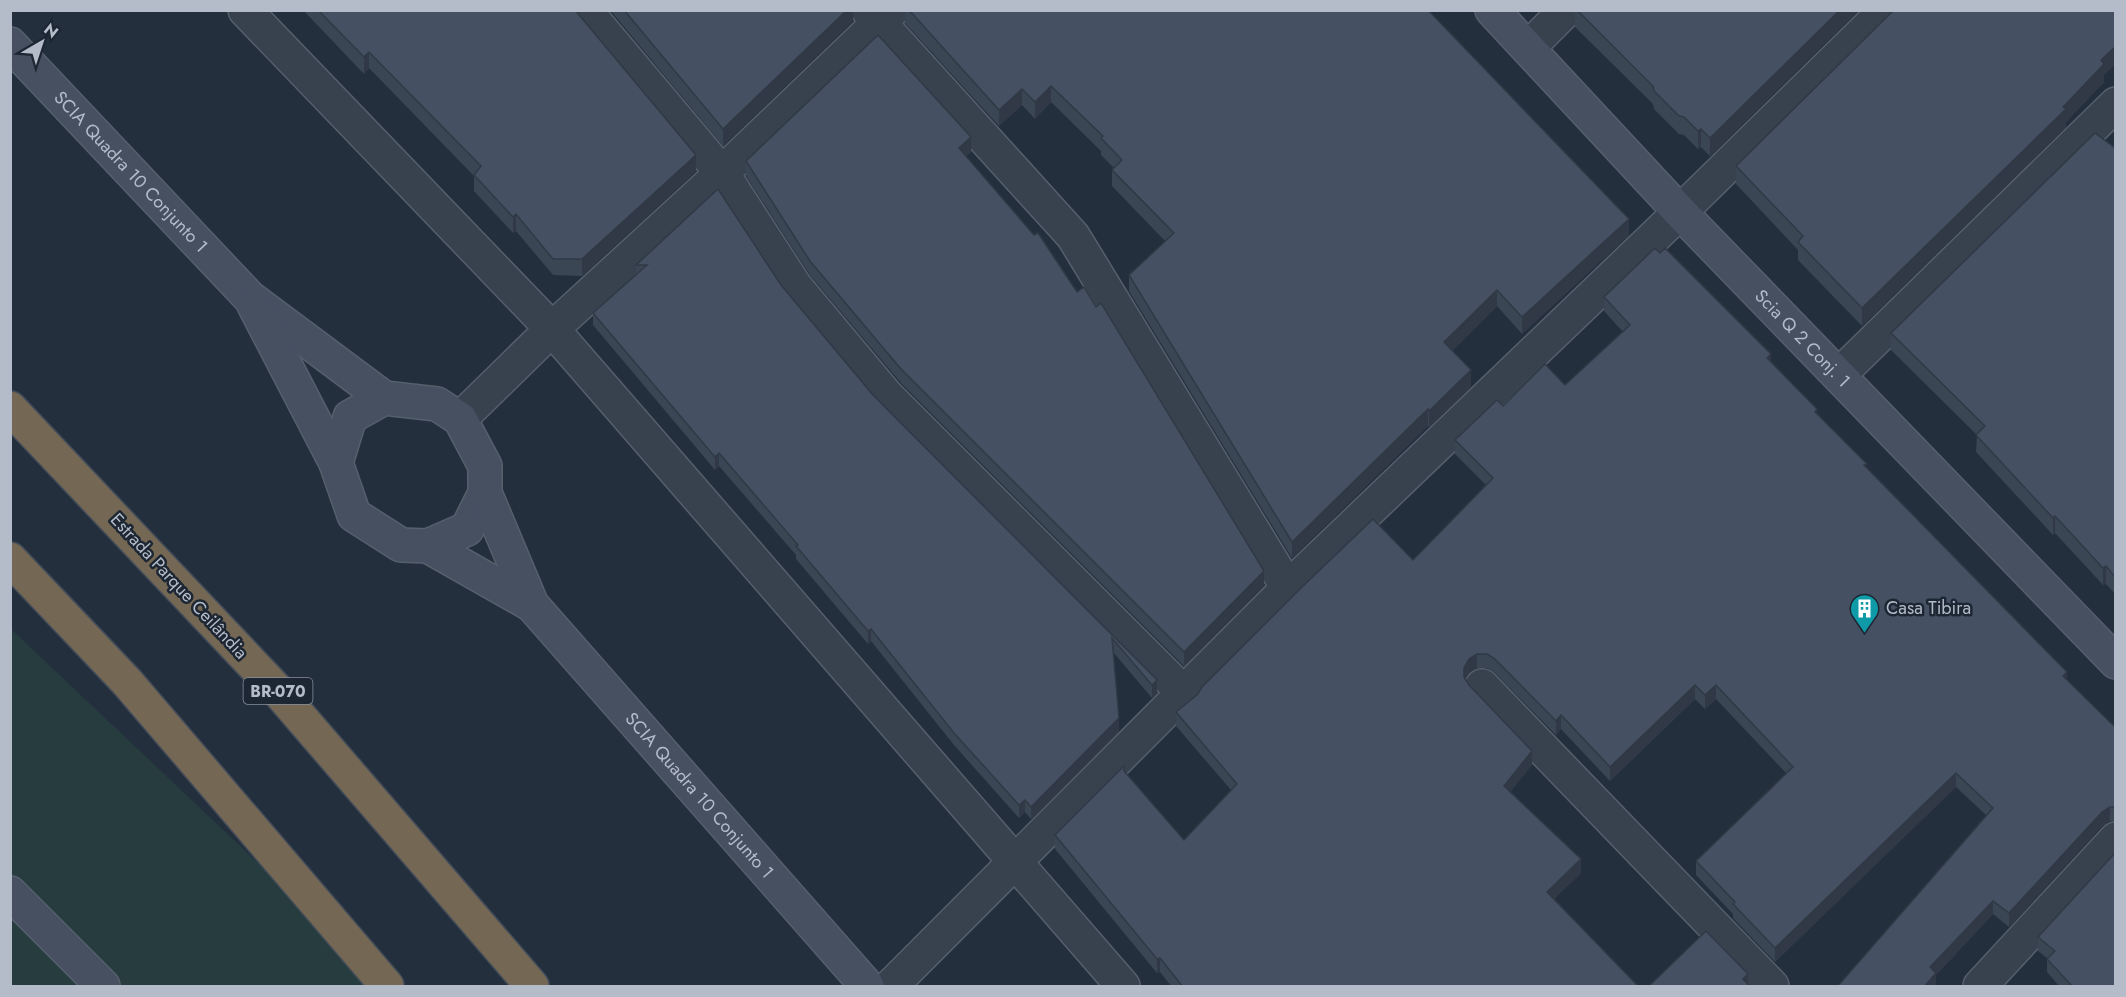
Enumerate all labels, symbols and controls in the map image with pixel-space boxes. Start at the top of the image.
north arrow [12,12,72,72]
text: N [39,18,63,44]
street label: SCIA Quadra 10 Conjunto 1 [48,85,214,259]
street label: Scia Q 2 Conj. 1 [1749,284,1856,393]
street label: Estrada Parque Ceilândia [104,507,254,665]
building icon: Casa Tibira [1849,592,1881,634]
place label: Casa Tibira [1886,595,1971,621]
road number: BR-070 [244,678,312,704]
street label: SCIA Quadra 10 Conjunto 1 [619,707,780,884]

